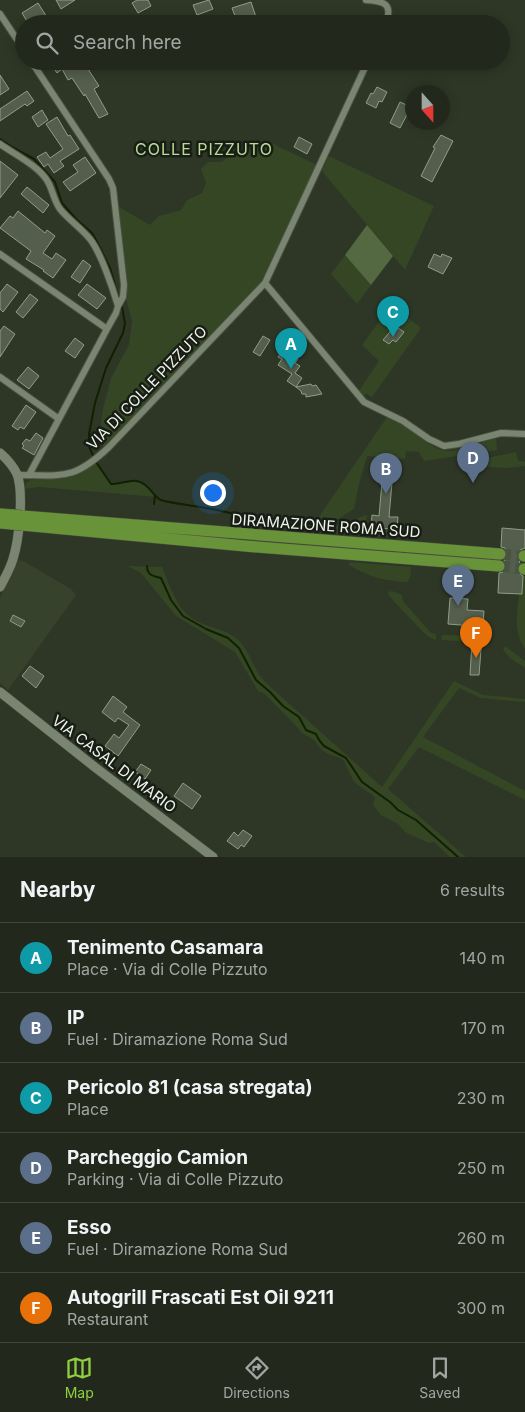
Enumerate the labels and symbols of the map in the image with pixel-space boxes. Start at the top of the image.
north arrow [405,85,450,130]
district label: COLLE PIZZUTO [135,139,273,159]
pin: C [377,296,409,337]
street label: VIA DI COLLE PIZZUTO [82,322,211,454]
pin: A [275,328,307,369]
pin: D [457,442,489,483]
pin: B [370,453,402,494]
your location [200,480,226,506]
street label: DIRAMAZIONE ROMA SUD [231,509,421,542]
pin: E [442,565,474,606]
pin: F [460,617,492,658]
street label: VIA CASAL DI MARIO [48,711,180,817]

